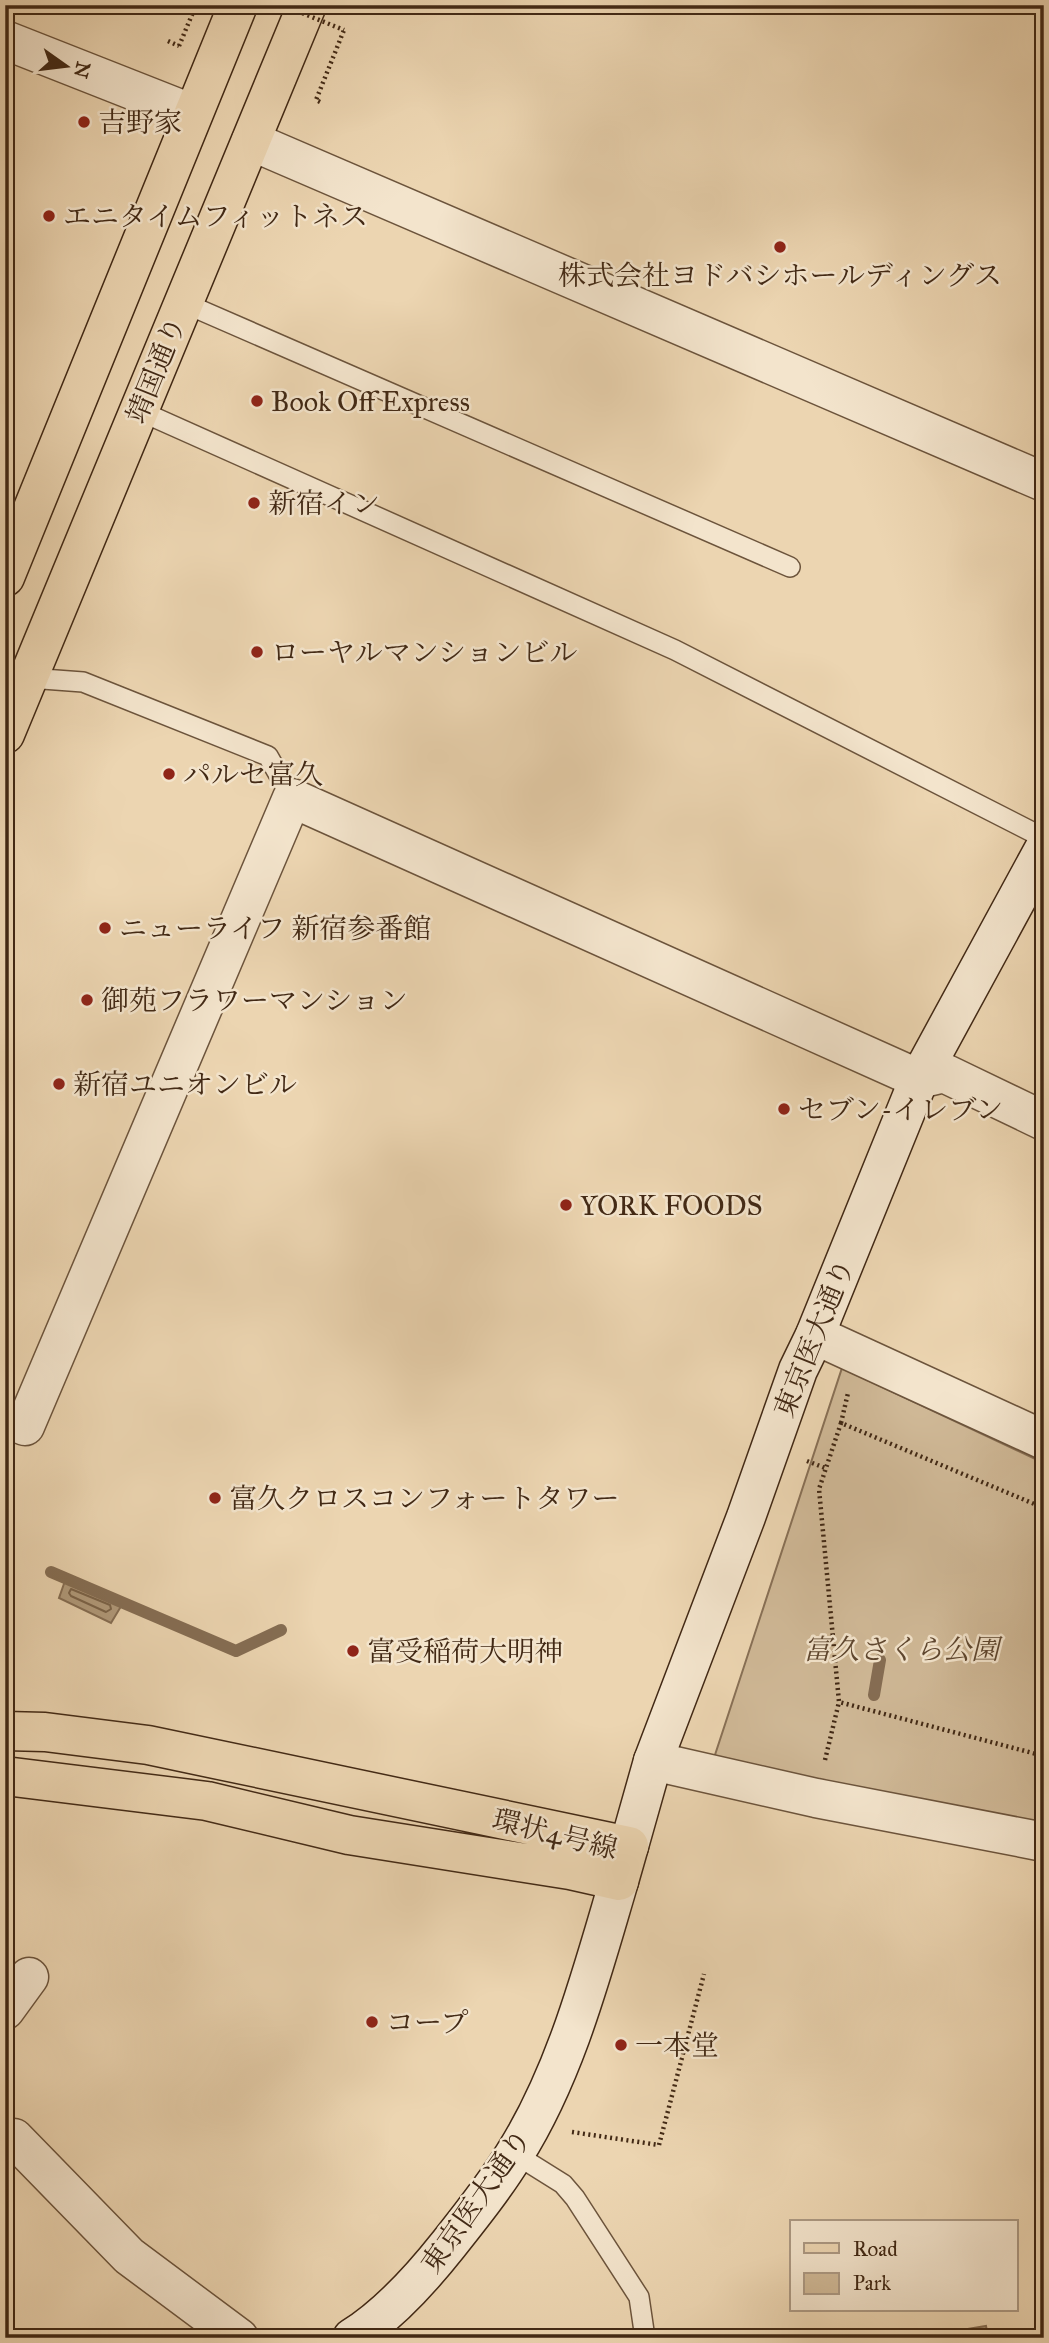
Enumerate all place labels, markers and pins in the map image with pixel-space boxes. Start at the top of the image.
place label: 吉野家 [98,105,182,140]
marker: 吉野家 [76,114,92,130]
place label: エニタイムフィットネス [63,199,368,234]
marker: エニタイムフィットネス [41,208,57,224]
marker: 株式会社ヨドバシホールディングス [772,239,788,255]
place label: 株式会社ヨドバシホールディングス [558,258,1002,293]
place label: Book Off Express [271,384,470,419]
marker: Book Off Express [249,393,265,409]
place label: 新宿イン [268,486,380,521]
marker: 新宿イン [246,495,262,511]
place label: ローヤルマンションビル [271,635,577,670]
marker: ローヤルマンションビル [249,644,265,660]
place label: パルセ富久 [183,757,323,792]
marker: パルセ富久 [161,766,177,782]
place label: ニューライフ 新宿参番館 [119,911,431,946]
marker: ニューライフ 新宿参番館 [97,920,113,936]
place label: 御苑フラワーマンション [101,983,408,1018]
marker: 御苑フラワーマンション [79,992,95,1008]
place label: 新宿ユニオンビル [73,1067,297,1102]
marker: 新宿ユニオンビル [51,1076,67,1092]
place label: セブン-イレブン [798,1092,1003,1127]
marker: セブン-イレブン [776,1101,792,1117]
place label: YORK FOODS [580,1188,763,1223]
marker: YORK FOODS [558,1197,574,1213]
place label: 富久クロスコンフォートタワー [229,1481,620,1516]
marker: 富久クロスコンフォートタワー [207,1490,223,1506]
place label: 富受稲荷大明神 [367,1634,563,1669]
marker: 富受稲荷大明神 [345,1643,361,1659]
place label: コープ [386,2005,469,2040]
marker: コープ [364,2014,380,2030]
place label: 一本堂 [635,2028,719,2063]
marker: 一本堂 [613,2037,629,2053]

